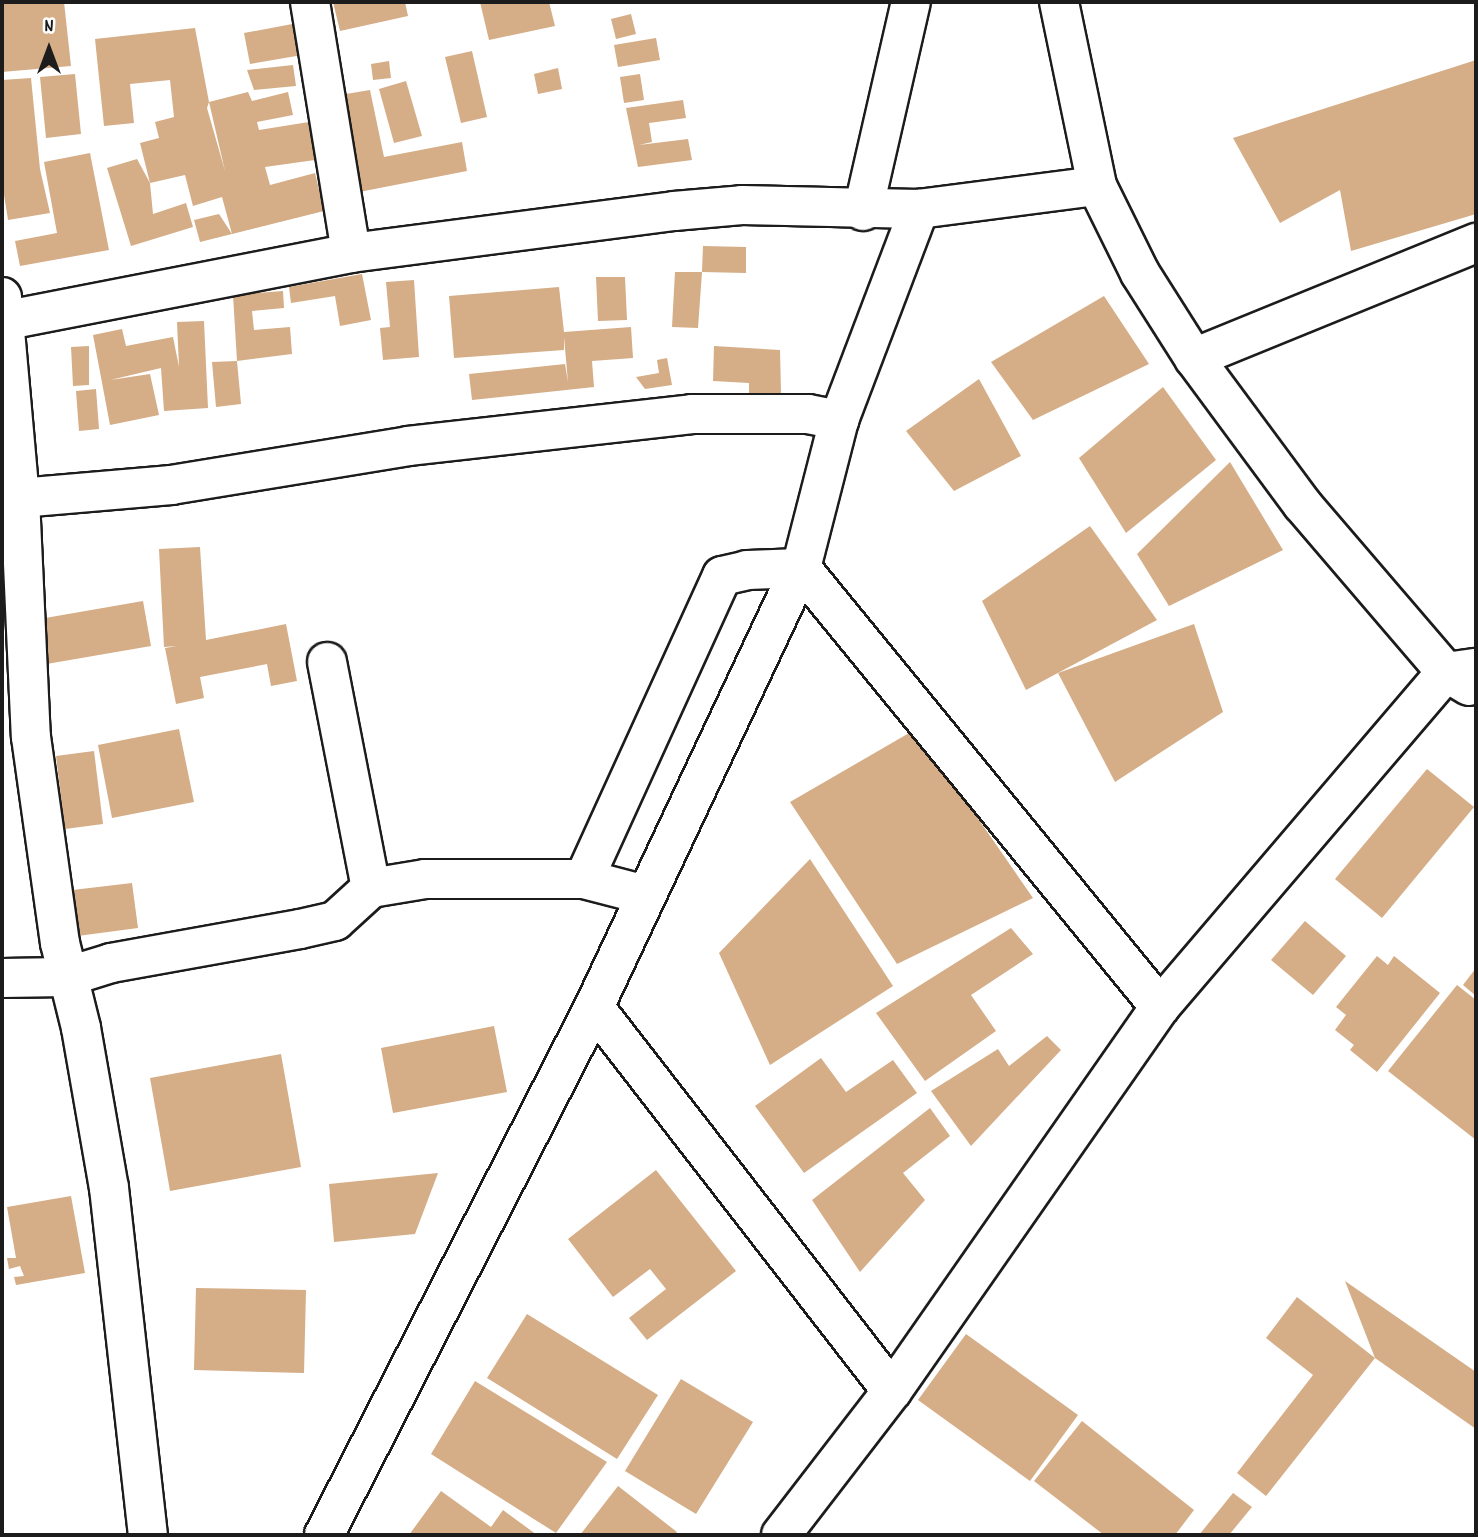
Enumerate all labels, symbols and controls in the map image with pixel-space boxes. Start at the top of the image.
north arrow [14,14,84,84]
text: N [44,14,54,41]

